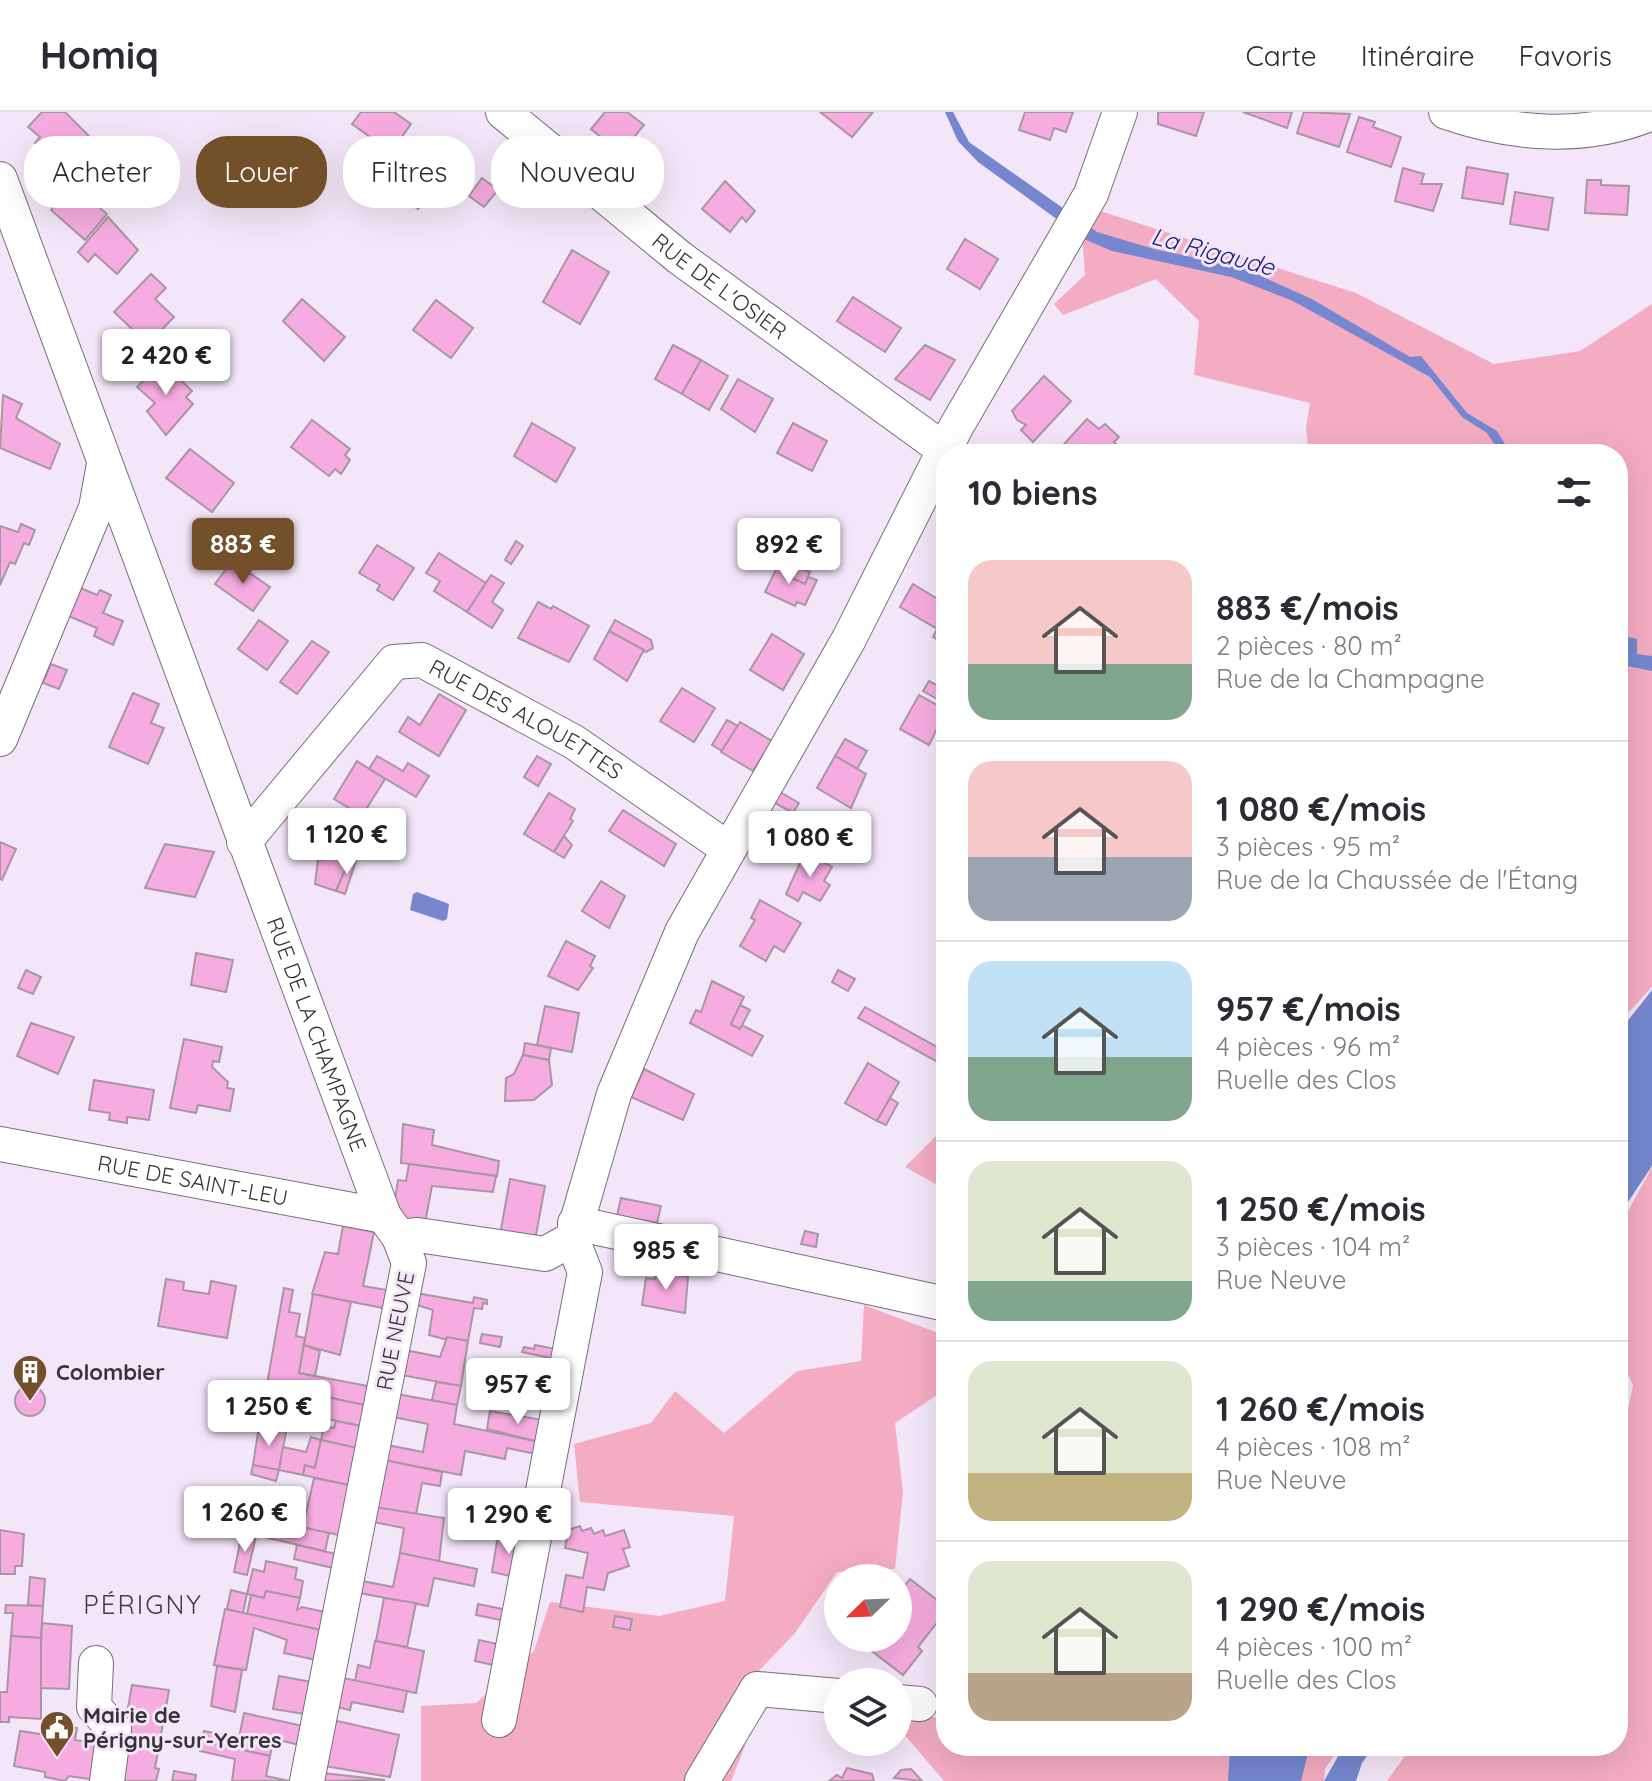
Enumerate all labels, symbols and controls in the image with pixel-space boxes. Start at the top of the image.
text: Homiq [40,31,159,79]
text: Carte [1245,38,1317,73]
text: Itinéraire [1361,38,1475,73]
text: Favoris [1519,38,1612,73]
chip: Acheter [24,136,180,208]
chip: Louer [196,136,327,208]
chip: Filtres [343,136,475,208]
chip: Nouveau [491,136,664,208]
water label: La Rigaude [1148,220,1279,282]
street label: RUE DE L'OSIER [646,227,793,345]
pin: 2 420 € [92,329,240,397]
text: 2 420 € [120,338,212,371]
icon: filters [1552,470,1596,514]
text: 10 biens [968,471,1098,514]
pin: 883 € [187,518,299,586]
pin: 892 € [733,518,845,586]
text: 883 € [210,527,276,560]
text: 892 € [755,527,823,560]
text: 883 €/mois [1216,586,1399,629]
icon: home [1032,592,1128,688]
text: 2 pièces · 80 m² [1216,629,1402,662]
street label: RUE DES ALOUETTES [425,653,628,785]
text: Rue de la Champagne [1216,662,1485,695]
text: 1 080 €/mois [1216,787,1426,830]
icon: home [1032,793,1128,889]
pin: 1 120 € [273,808,421,876]
pin: 1 080 € [736,811,884,879]
text: 1 120 € [306,817,388,850]
text: 1 080 € [766,820,854,853]
text: 3 pièces · 95 m² [1216,830,1400,863]
text: Rue de la Chaussée de l'Étang [1216,863,1578,896]
street label: RUE DE LA CHAMPAGNE [261,913,373,1155]
text: 957 €/mois [1216,987,1401,1030]
icon: home [1032,993,1128,1089]
text: 4 pièces · 96 m² [1216,1030,1400,1063]
text: Ruelle des Clos [1216,1063,1396,1096]
street label: RUE DE SAINT-LEU [95,1149,290,1212]
text: 1 250 €/mois [1216,1187,1426,1230]
icon: home [1032,1193,1128,1289]
pin: 985 € [610,1224,722,1292]
text: 3 pièces · 104 m² [1216,1230,1410,1263]
text: 985 € [632,1233,700,1266]
text: Rue Neuve [1216,1263,1346,1296]
street label: RUE NEUVE [370,1269,420,1393]
building icon: Colombier [11,1353,49,1403]
place label: Colombier [56,1358,165,1386]
pin: 957 € [462,1358,574,1426]
text: 957 € [484,1367,552,1400]
pin: 1 250 € [195,1380,343,1448]
text: 1 260 €/mois [1216,1387,1425,1430]
text: 1 250 € [226,1389,312,1422]
icon: home [1032,1393,1128,1489]
text: 4 pièces · 108 m² [1216,1430,1411,1463]
text: Rue Neuve [1216,1463,1346,1496]
pin: 1 260 € [171,1486,319,1554]
pin: 1 290 € [435,1488,583,1556]
text: 1 260 € [202,1495,288,1528]
text: 1 290 € [466,1497,552,1530]
north arrow [824,1564,912,1652]
map controls [824,1564,912,1756]
text: 1 290 €/mois [1216,1587,1425,1630]
district label: PÉRIGNY [83,1588,203,1621]
icon: home [1032,1593,1128,1689]
text: 4 pièces · 100 m² [1216,1630,1412,1663]
text: Ruelle des Clos [1216,1663,1396,1696]
button: layers [824,1668,912,1756]
place label: Mairie de Périgny-sur-Yerres [83,1701,282,1754]
public building icon: Mairie de Périgny-sur-Yerres [38,1709,76,1759]

